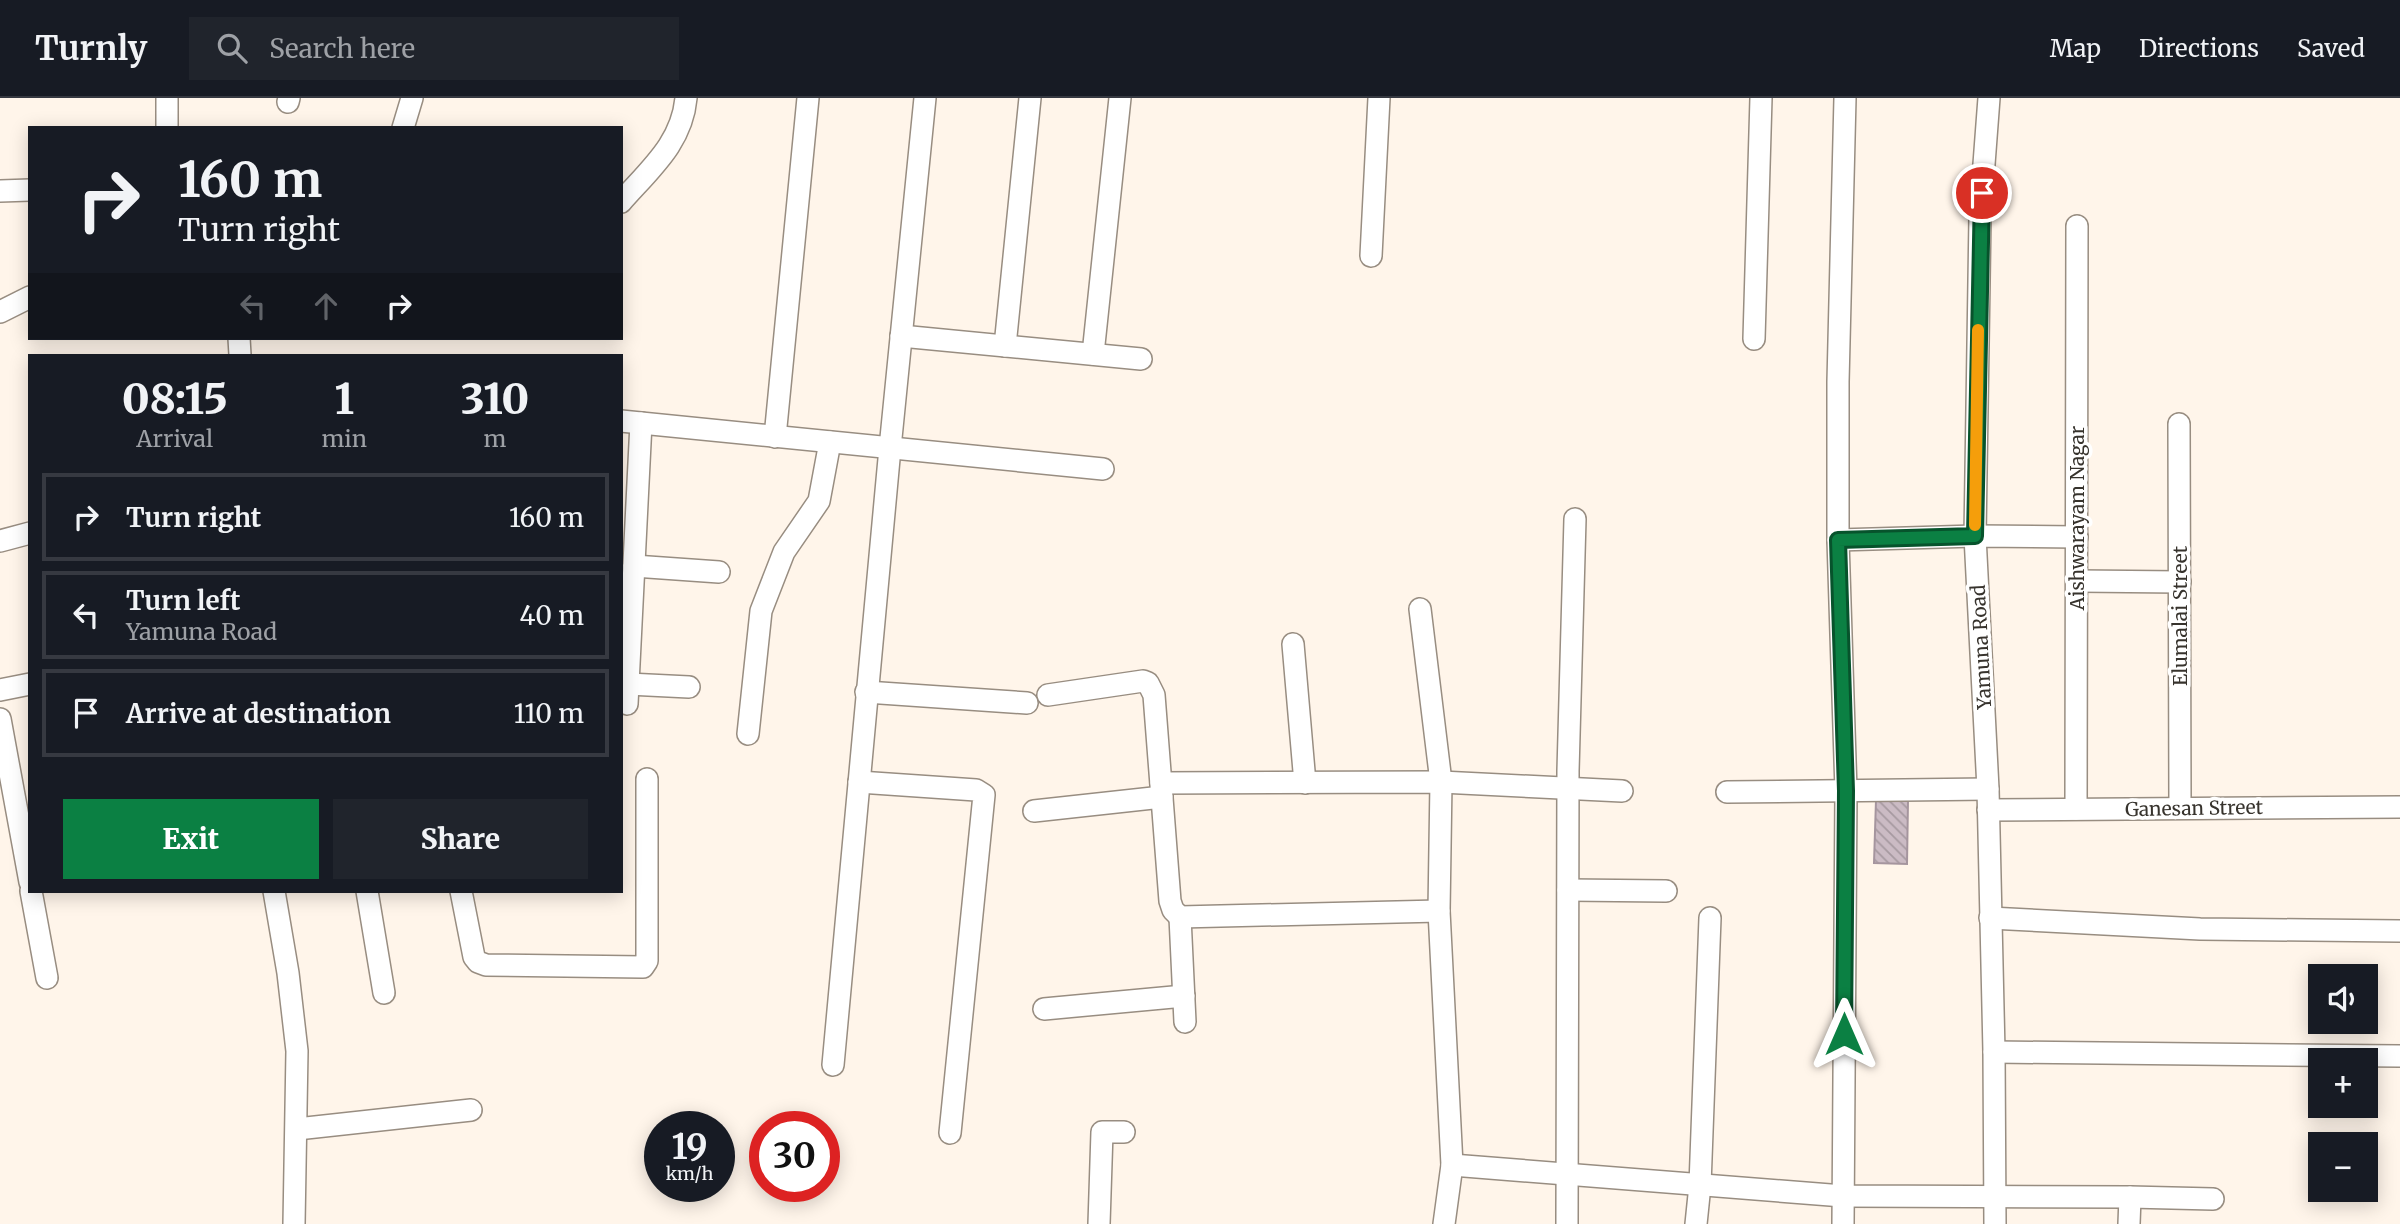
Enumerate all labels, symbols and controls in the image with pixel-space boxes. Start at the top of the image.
search box [189,17,679,80]
text: Turnly [35,28,147,69]
icon: search [213,29,251,67]
text: Search here [269,32,415,65]
text: Map [2050,33,2101,64]
text: Directions [2139,33,2259,64]
text: Saved [2297,33,2365,64]
text: 160 m [178,149,322,210]
icon: right [63,154,154,245]
pin [1952,163,2012,223]
icon: arrive [1963,174,2001,212]
text: Turn right [178,210,340,250]
icon: left [234,287,272,325]
icon: ahead [307,287,345,325]
icon: right [380,287,418,325]
text: 08:15 [122,373,228,425]
text: 1 [334,373,354,425]
text: 310 [461,373,529,425]
text: Arrival [136,424,213,453]
text: min [321,424,367,453]
text: m [484,424,506,453]
street label: Aishwarayam Nagar [2065,425,2089,611]
icon: right [67,498,105,536]
text: Turn right [126,501,261,534]
text: 160 m [509,501,584,534]
street label: Elumalai Street [2168,545,2192,686]
text: Turn left [126,584,240,617]
street label: Yamuna Road [1966,584,1996,711]
icon: left [67,596,105,634]
text: 40 m [520,599,584,632]
text: Yamuna Road [126,617,277,646]
icon: arrive [67,694,105,732]
text: Arrive at destination [126,697,391,730]
text: 110 m [514,697,584,730]
street label: Ganesan Street [2125,795,2264,821]
button: Exit [63,799,319,879]
button: Share [333,799,588,879]
map controls [2308,964,2378,1202]
button: sound [2308,964,2378,1034]
position arrow [1807,997,1881,1071]
button: + [2308,1048,2378,1118]
speed limit sign: 30 [749,1111,840,1202]
text: 19 [671,1125,708,1169]
button: − [2308,1132,2378,1202]
text: km/h [666,1162,713,1185]

